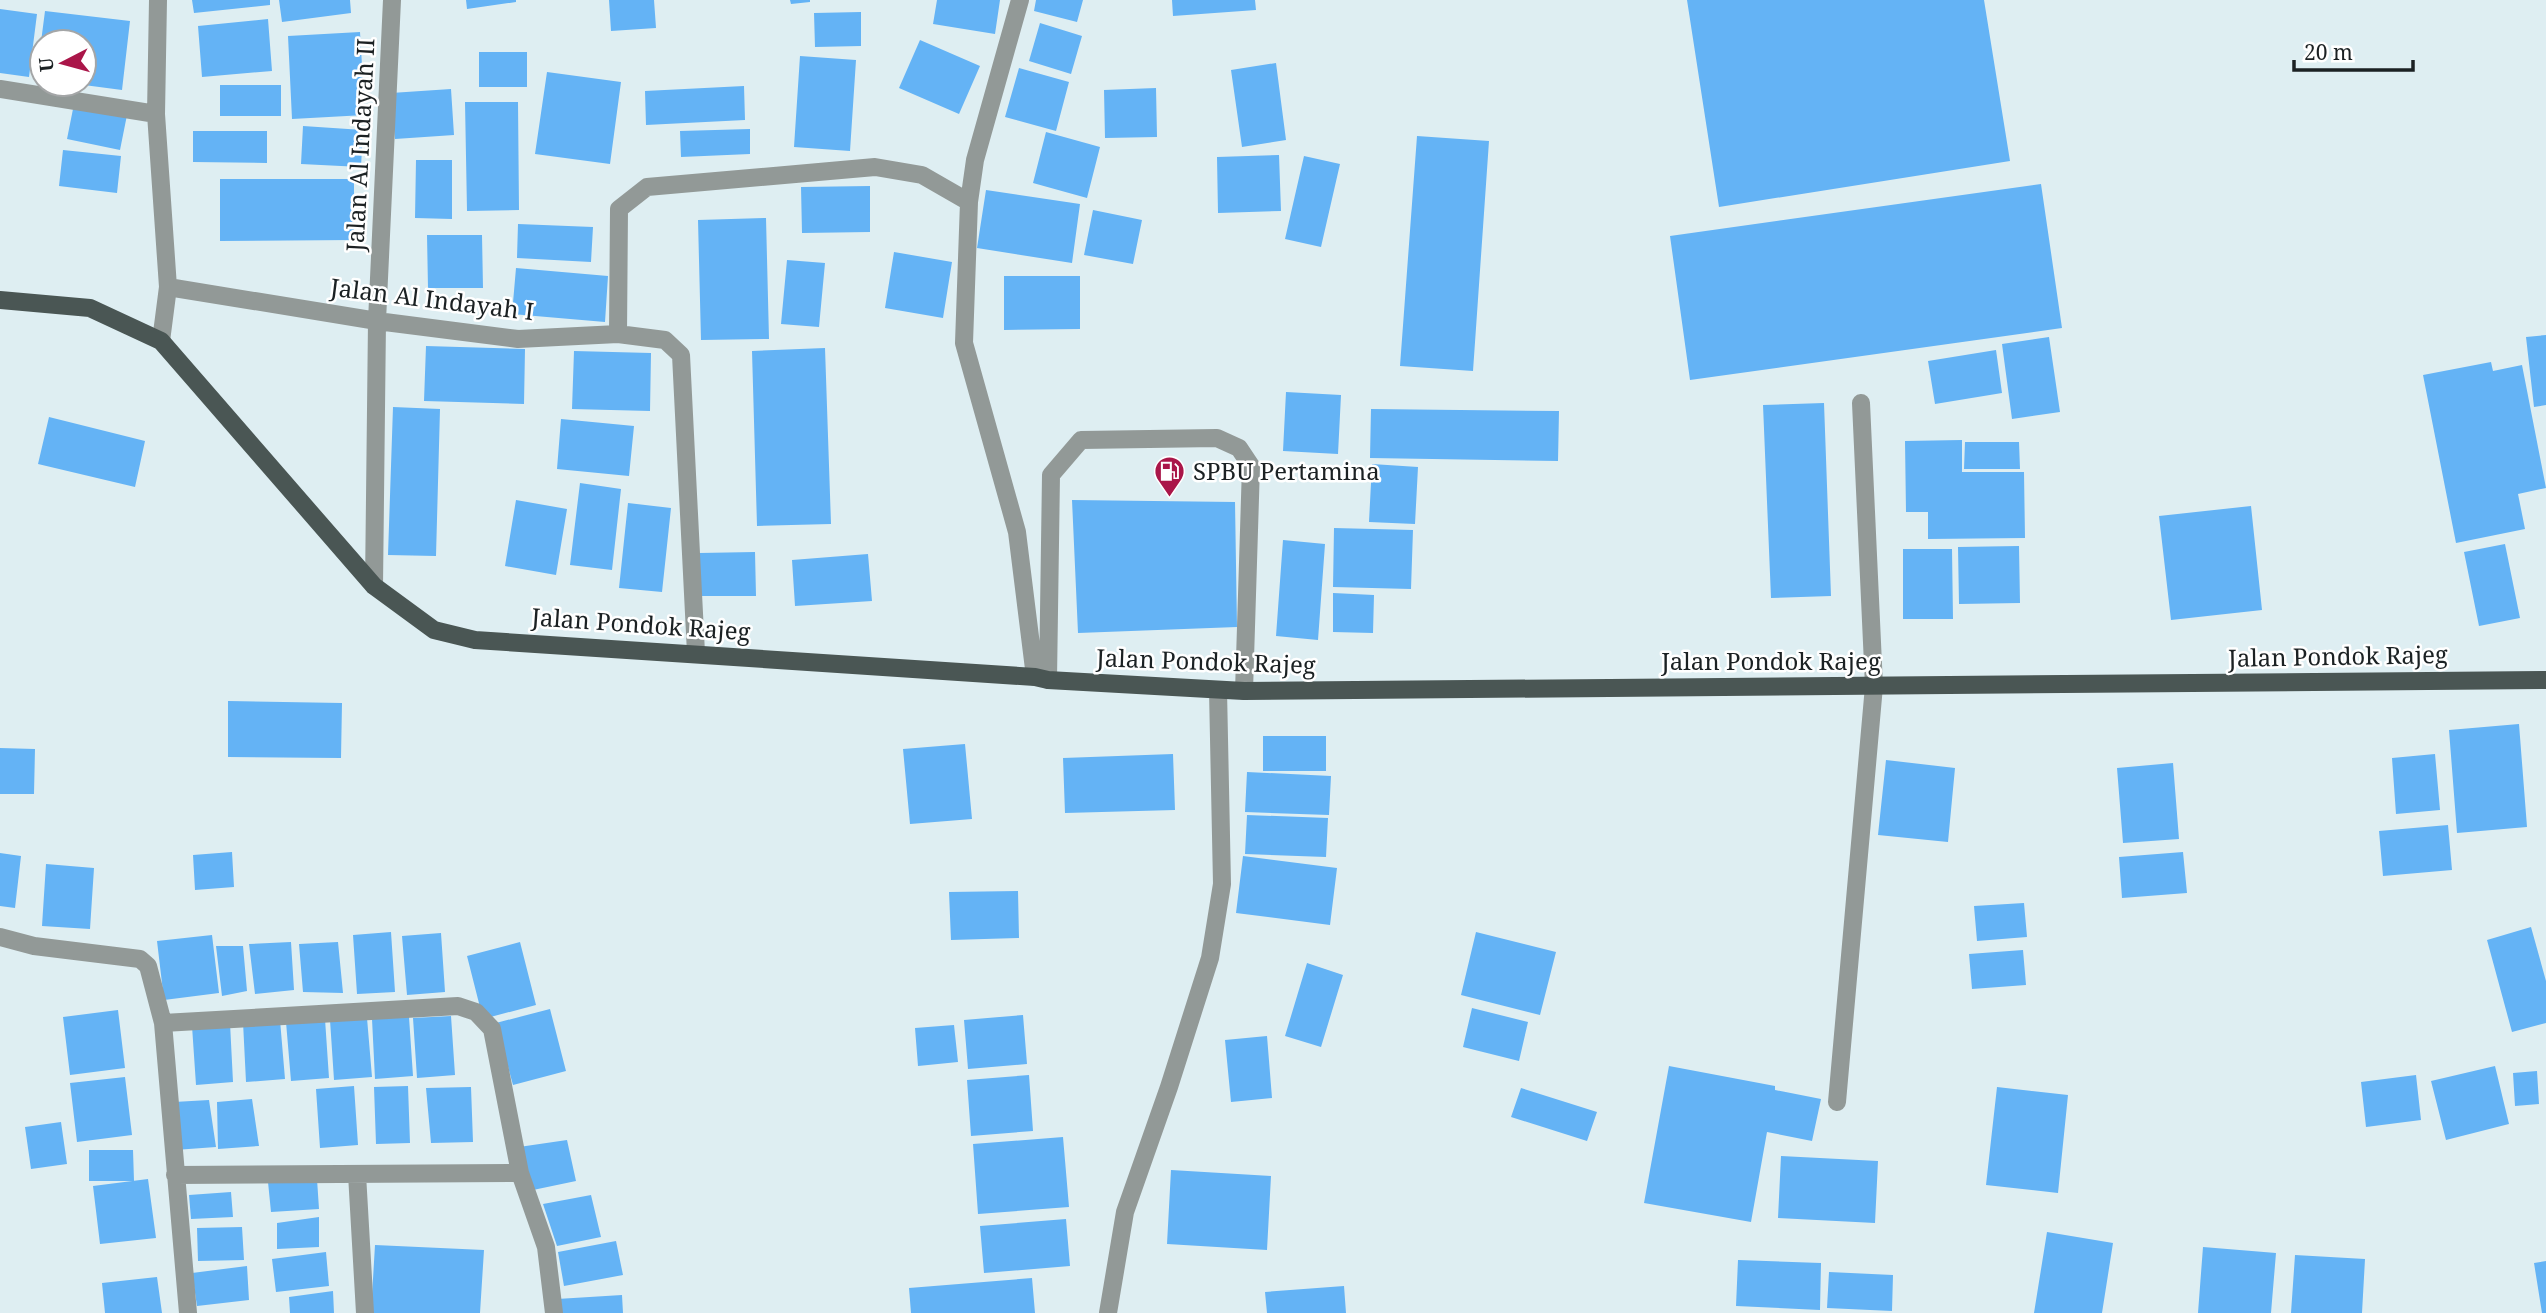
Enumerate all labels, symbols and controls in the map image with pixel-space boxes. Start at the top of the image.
north arrow [28,28,98,98]
scale bar [2294,28,2413,72]
street label: Jalan Al Indayah II [337,37,382,253]
text: 20 m [2304,38,2353,66]
text: U [32,56,60,73]
street label: Jalan Al Indayah I [328,270,536,327]
place label: SPBU Pertamina [1193,454,1380,487]
fuel station icon: SPBU Pertamina [1153,455,1187,499]
street label: Jalan Pondok Rajeg [529,599,752,648]
street label: Jalan Pondok Rajeg [2227,637,2448,674]
street label: Jalan Pondok Rajeg [1095,640,1316,681]
street label: Jalan Pondok Rajeg [1660,644,1881,677]

